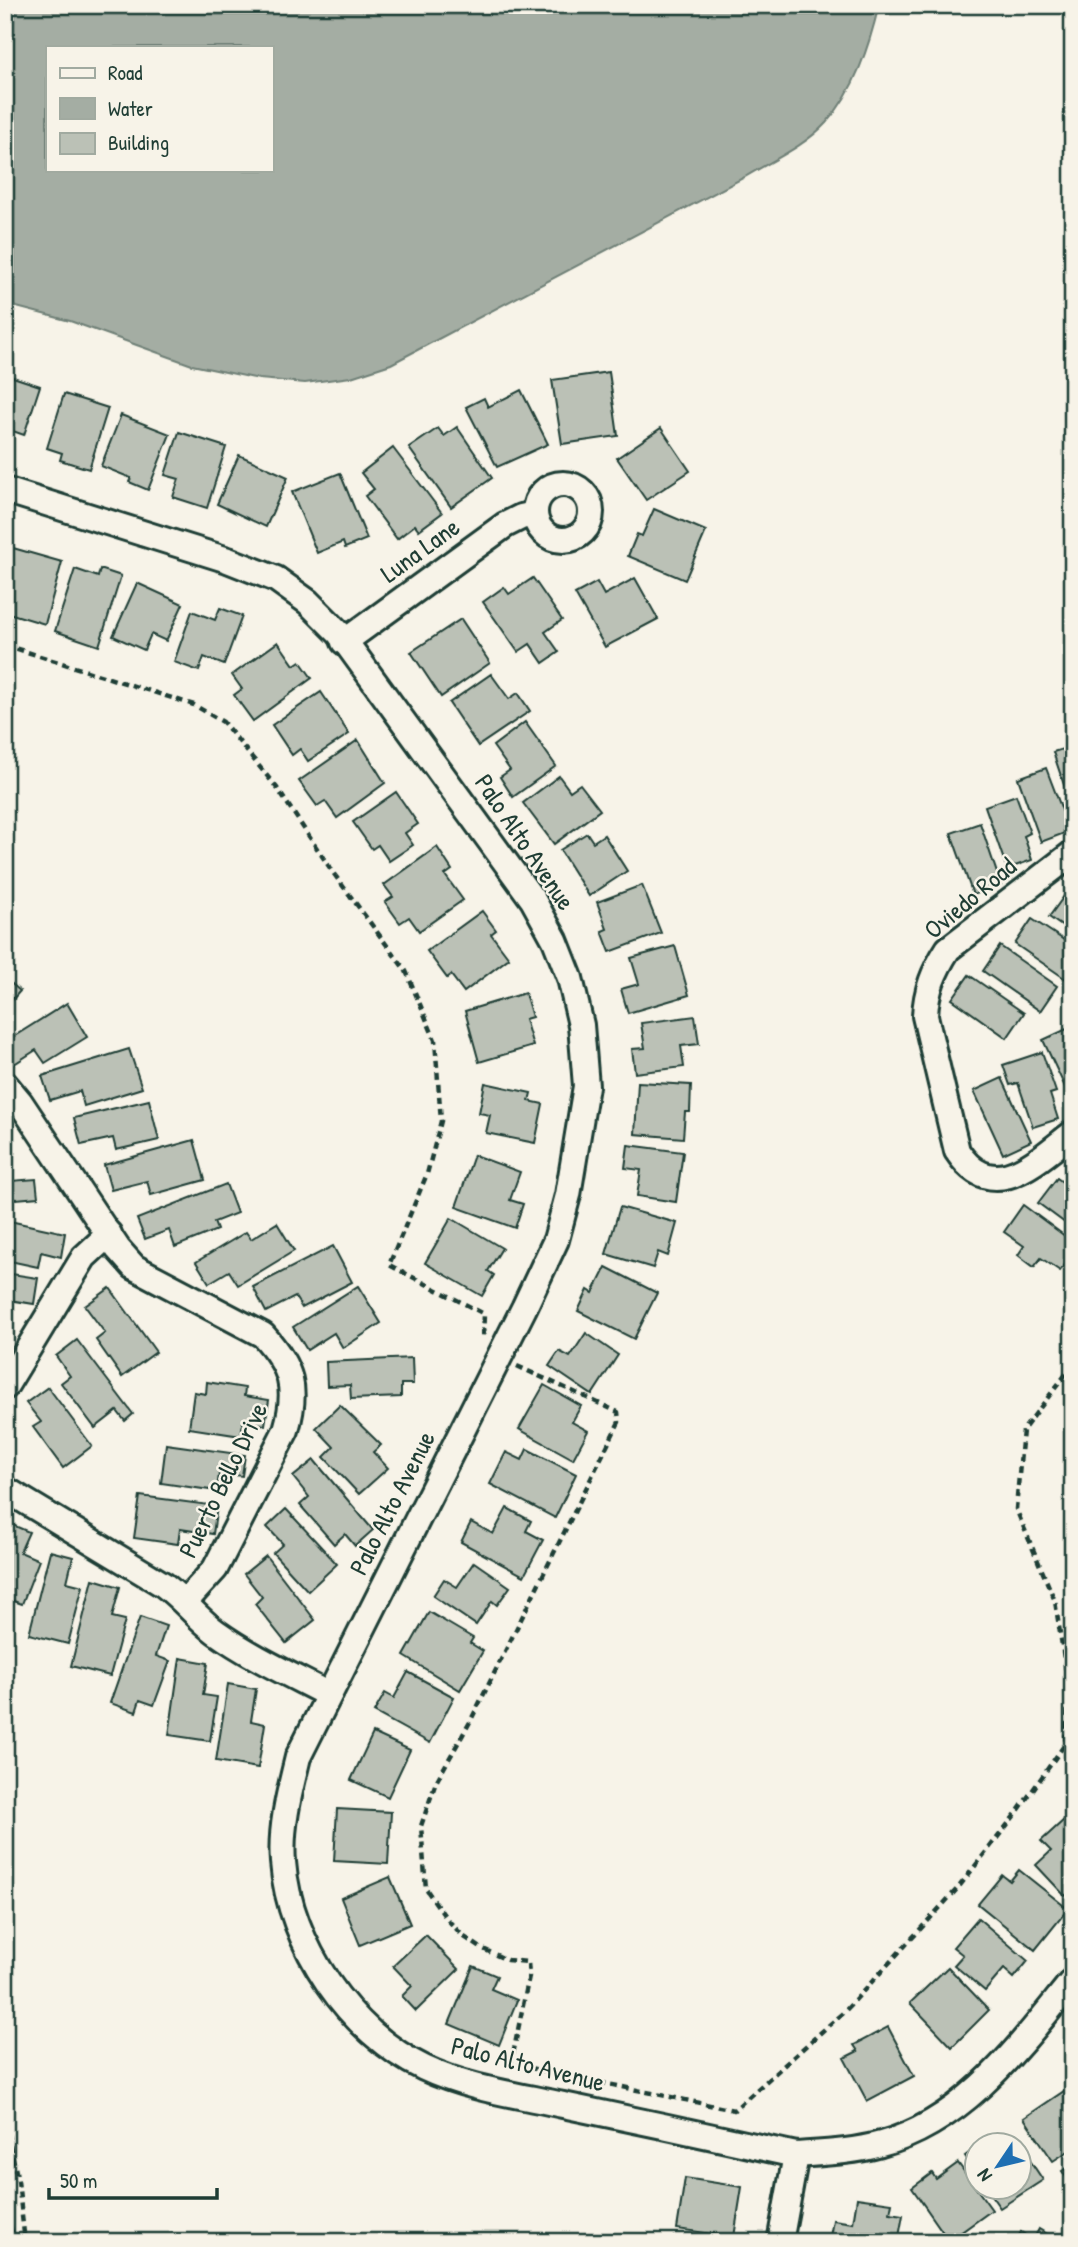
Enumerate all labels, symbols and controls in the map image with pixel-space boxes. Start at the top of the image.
legend [46,46,273,172]
text: Road [108,58,142,87]
text: Water [108,94,153,123]
text: Building [108,128,169,157]
street label: Luna Lane [373,509,466,590]
street label: Palo Alto Avenue [467,767,584,917]
street label: Oviedo Road [916,849,1023,946]
street label: Puerto Bello Drive [170,1396,275,1563]
street label: Palo Alto Avenue [340,1425,443,1581]
street label: Palo Alto Avenue [448,2028,609,2099]
north arrow [962,2132,1032,2202]
scale bar [49,2156,217,2200]
text: N [971,2164,998,2187]
text: 50 m [60,2166,97,2195]

